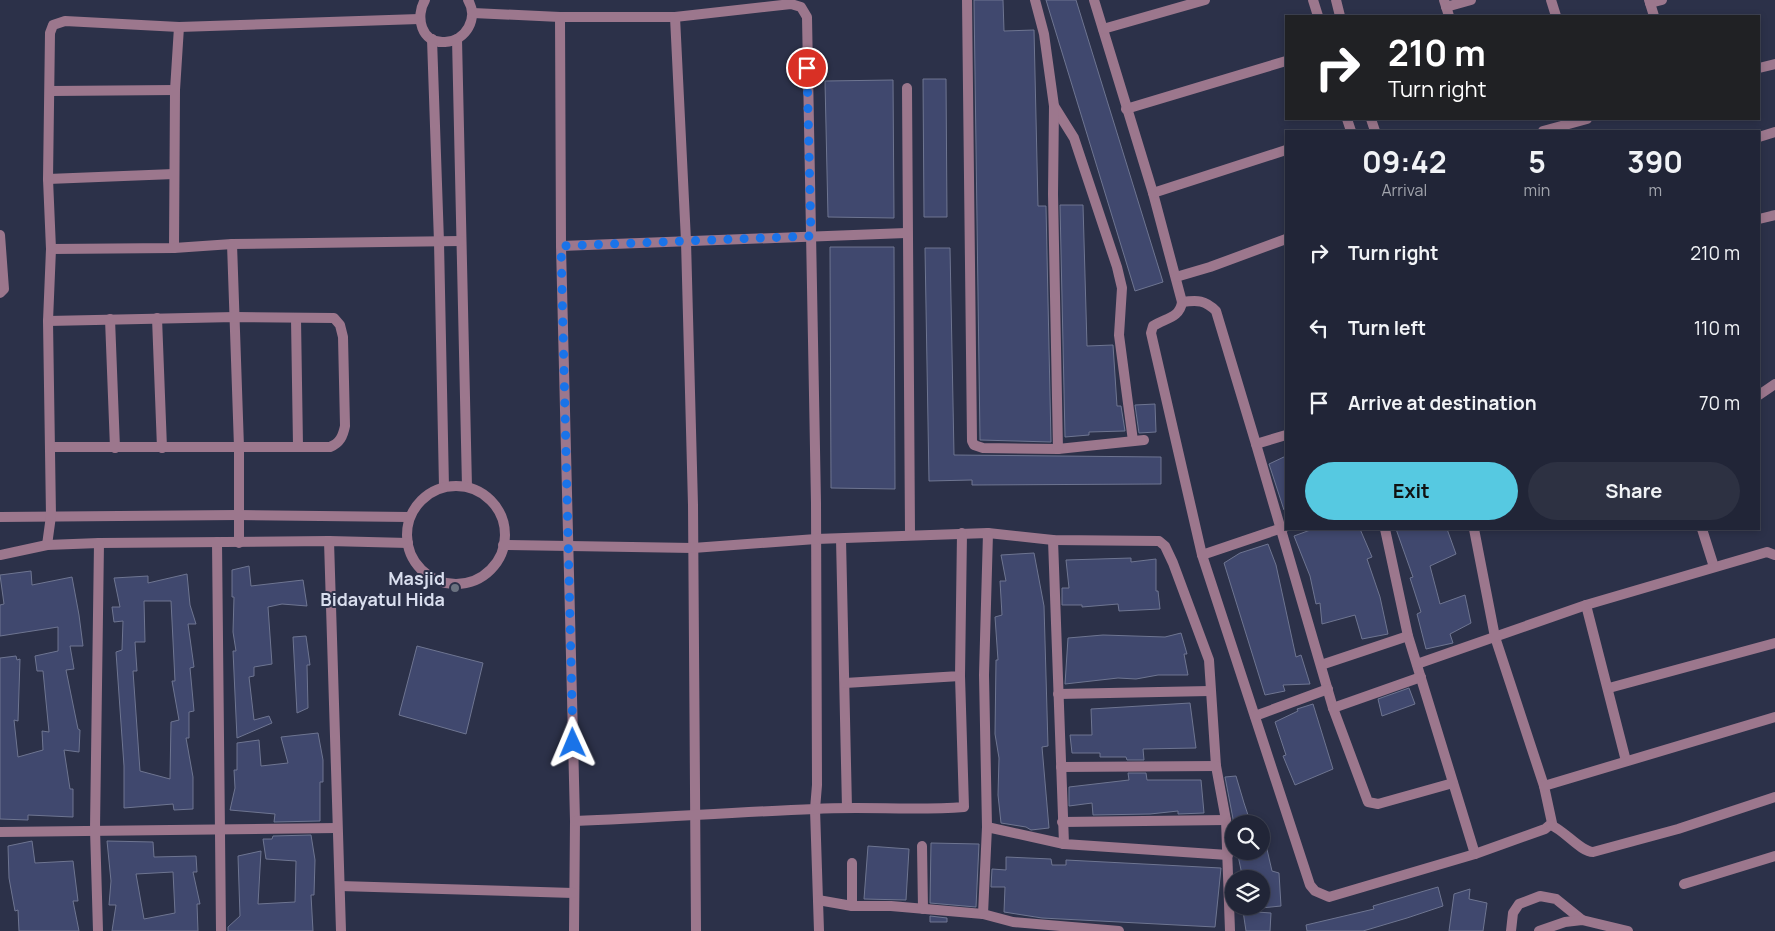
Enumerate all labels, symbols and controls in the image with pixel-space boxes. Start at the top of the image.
text: 210 m [1388,29,1486,77]
icon: right [1305,35,1370,100]
pin [786,47,828,89]
icon: arrive [793,54,821,82]
text: Turn right [1388,74,1486,104]
text: 09:42 [1362,141,1447,182]
text: 5 [1528,141,1546,182]
text: 390 [1627,141,1683,182]
text: Arrival [1381,179,1427,201]
text: min [1524,179,1550,201]
text: m [1648,179,1662,201]
icon: right [1305,239,1333,267]
text: Turn right [1348,240,1438,266]
text: 210 m [1690,240,1740,266]
icon: left [1305,314,1333,342]
text: Turn left [1348,315,1426,341]
text: 110 m [1694,315,1740,341]
icon: arrive [1305,389,1333,417]
text: Arrive at destination [1348,390,1537,416]
text: 70 m [1699,390,1740,416]
button: Exit [1305,462,1518,520]
button: Share [1528,462,1740,520]
place label: Masjid Bidayatul Hida [320,566,445,611]
marker: Masjid Bidayatul Hida [449,582,461,594]
position arrow [546,716,598,768]
map controls [1225,815,1270,915]
button: search [1225,815,1270,860]
button: layers [1225,870,1270,915]

